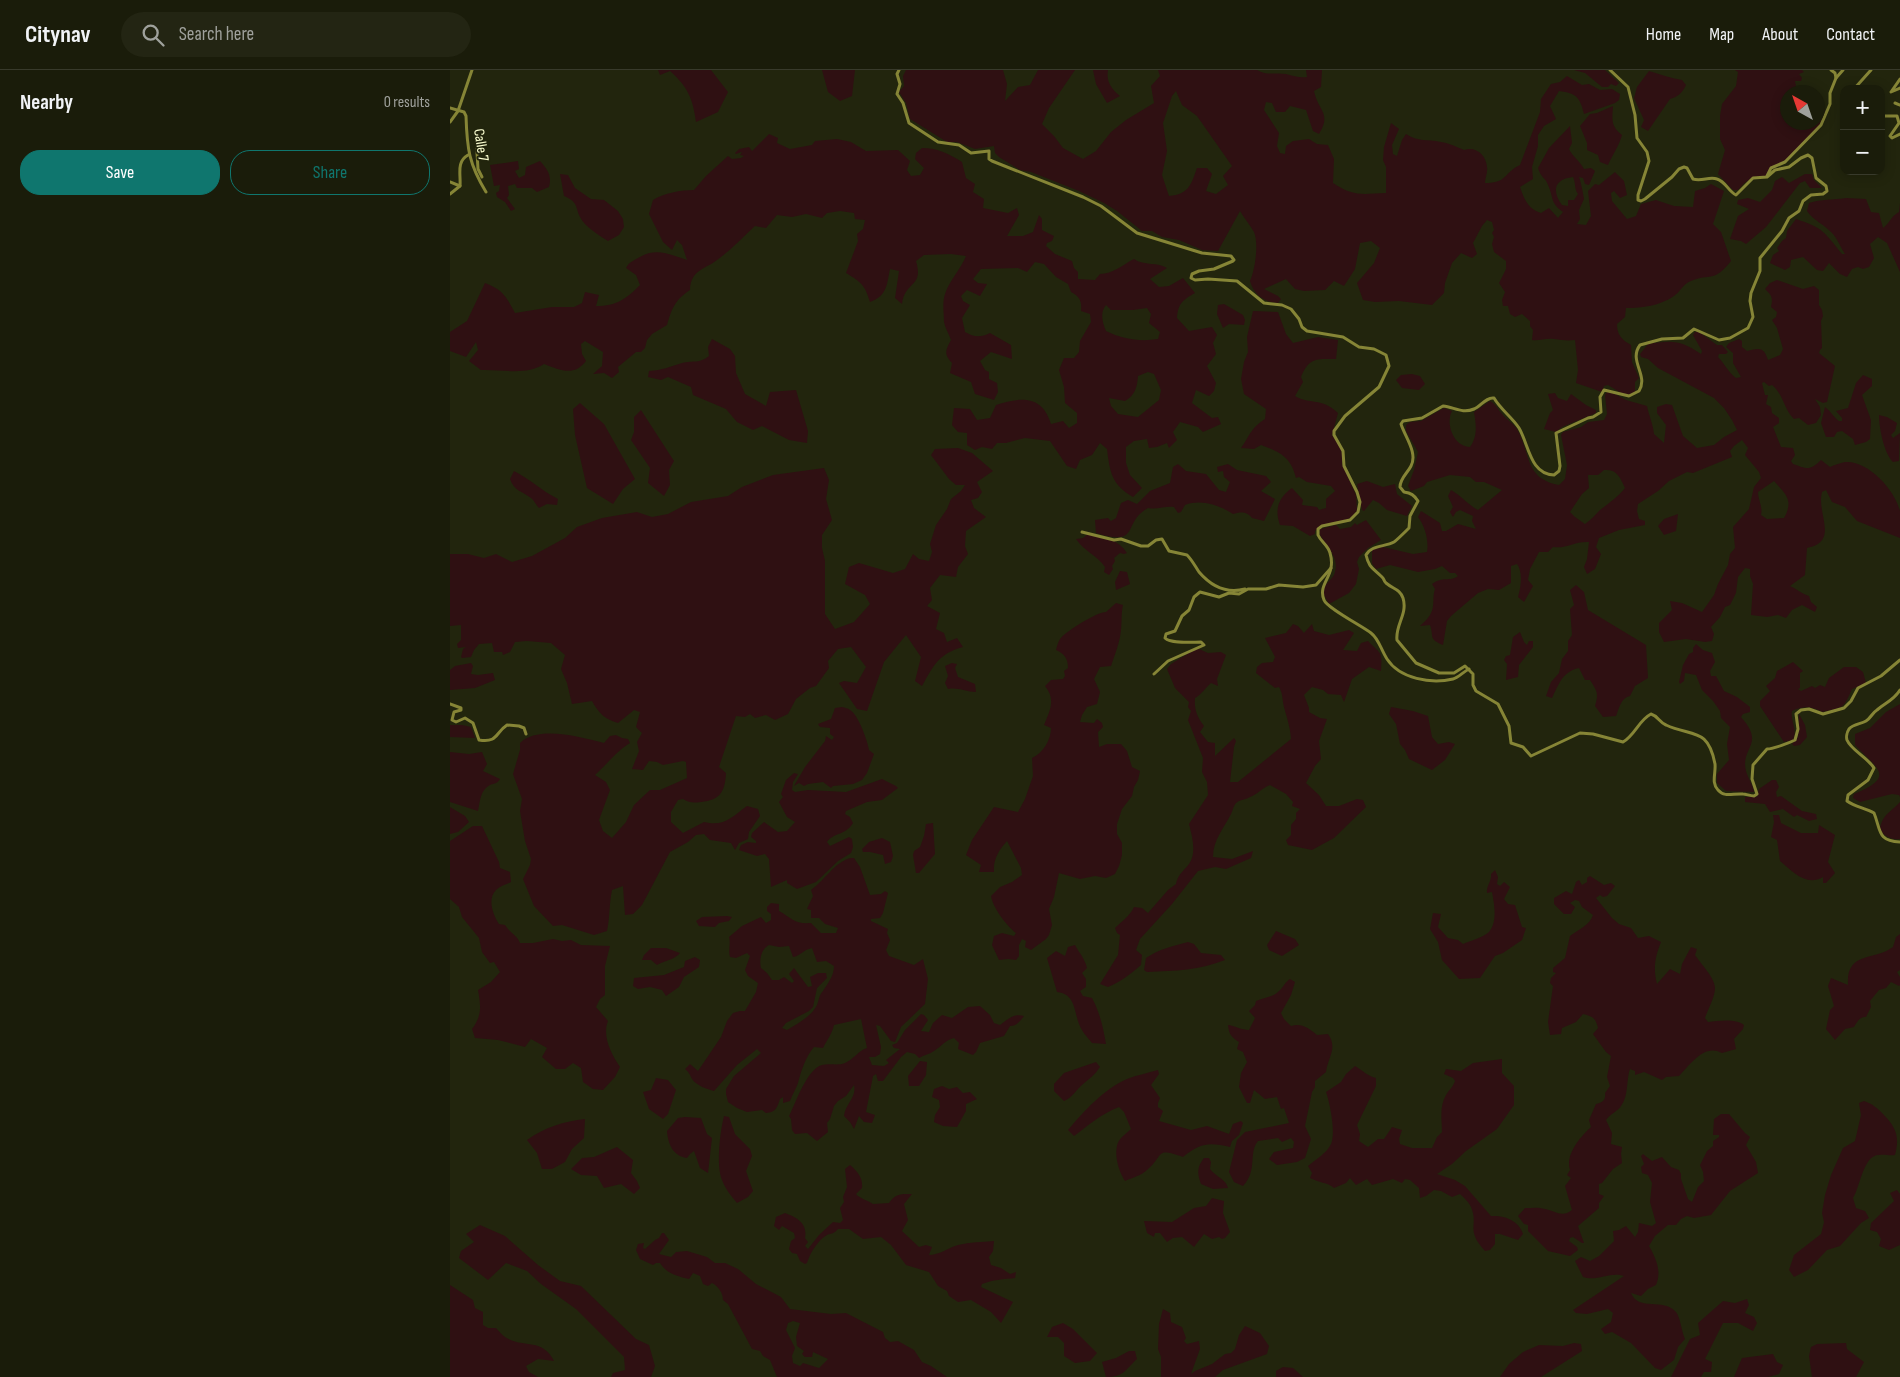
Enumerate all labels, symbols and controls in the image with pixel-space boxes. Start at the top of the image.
search box [121,12,471,57]
text: Citynav [25,20,91,49]
icon: search [139,21,167,49]
text: Search here [179,23,254,46]
text: Home [1646,24,1681,45]
text: Map [1709,24,1734,45]
text: About [1762,24,1798,45]
text: Contact [1826,24,1875,45]
north arrow [1780,85,1825,130]
map controls [1840,85,1885,175]
button: + [1840,85,1885,130]
text: Nearby [20,90,73,115]
text: 0 results [384,93,430,112]
street label: Calle 7 [469,127,493,163]
button: − [1840,130,1885,175]
button: Save [20,150,220,195]
button: Share [230,150,430,195]

